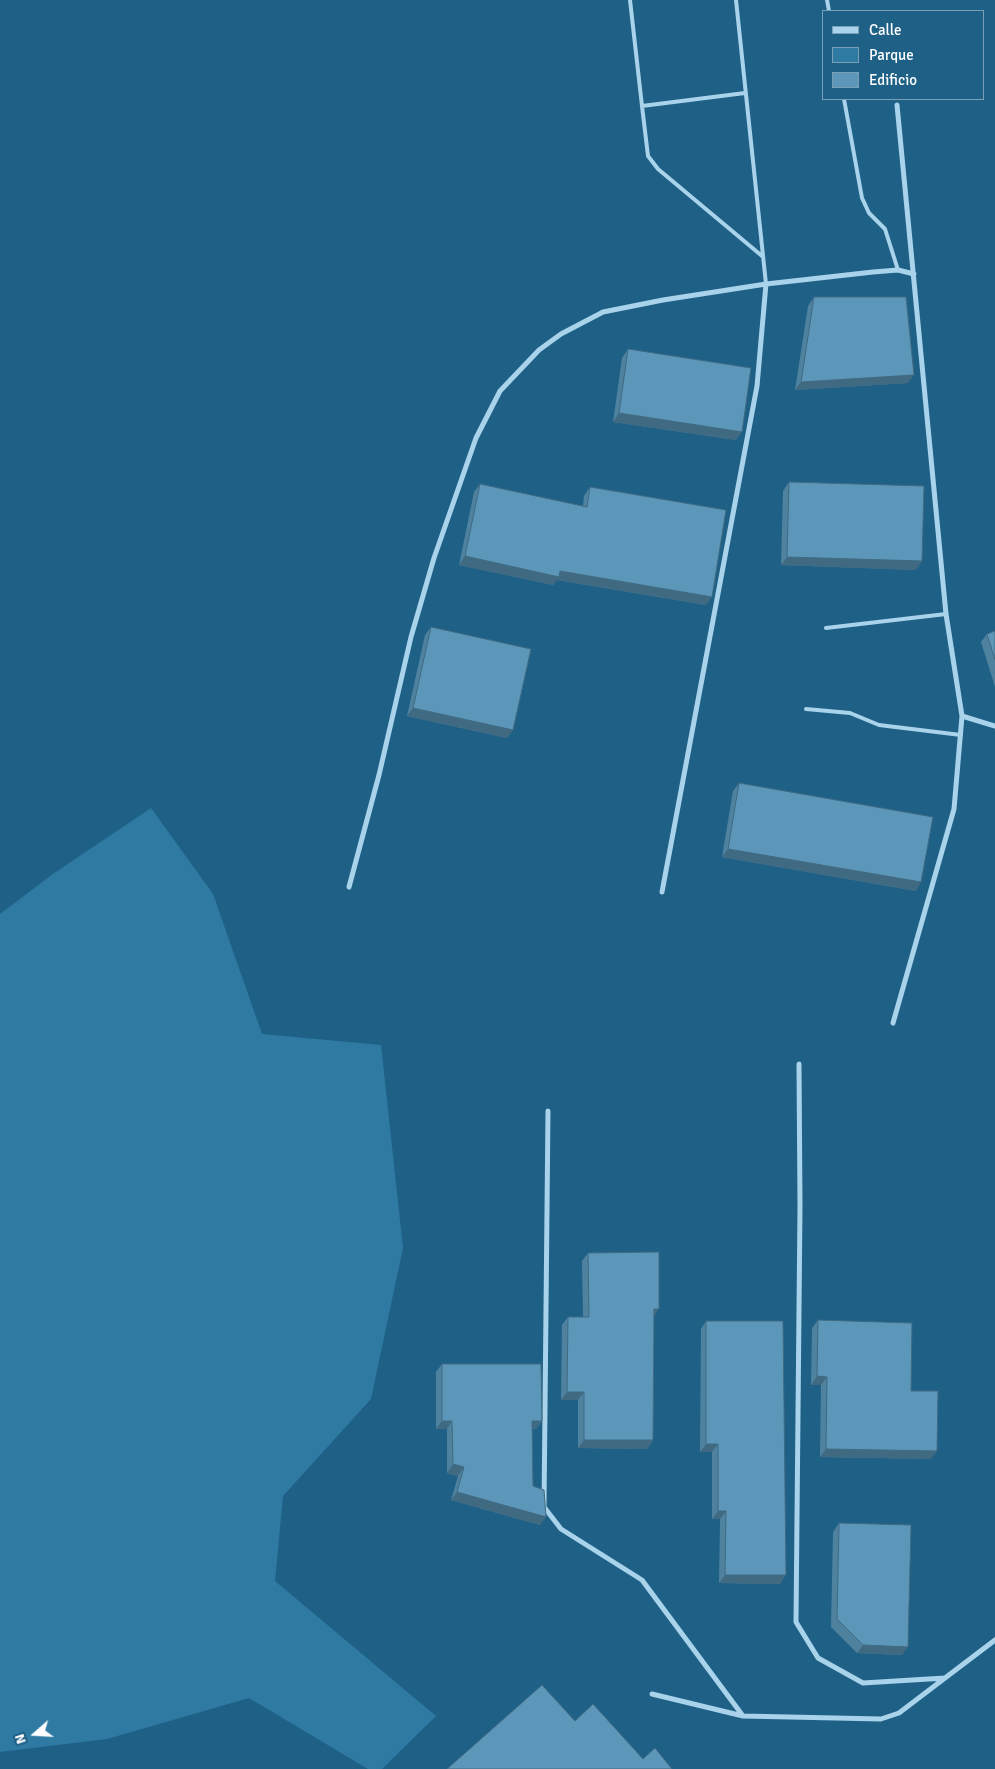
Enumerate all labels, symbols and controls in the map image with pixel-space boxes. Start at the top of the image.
legend [822,10,985,100]
text: Calle [869,21,902,39]
text: Parque [869,46,914,64]
text: Edificio [869,71,917,89]
north arrow [10,1709,60,1759]
text: N [11,1732,30,1746]

